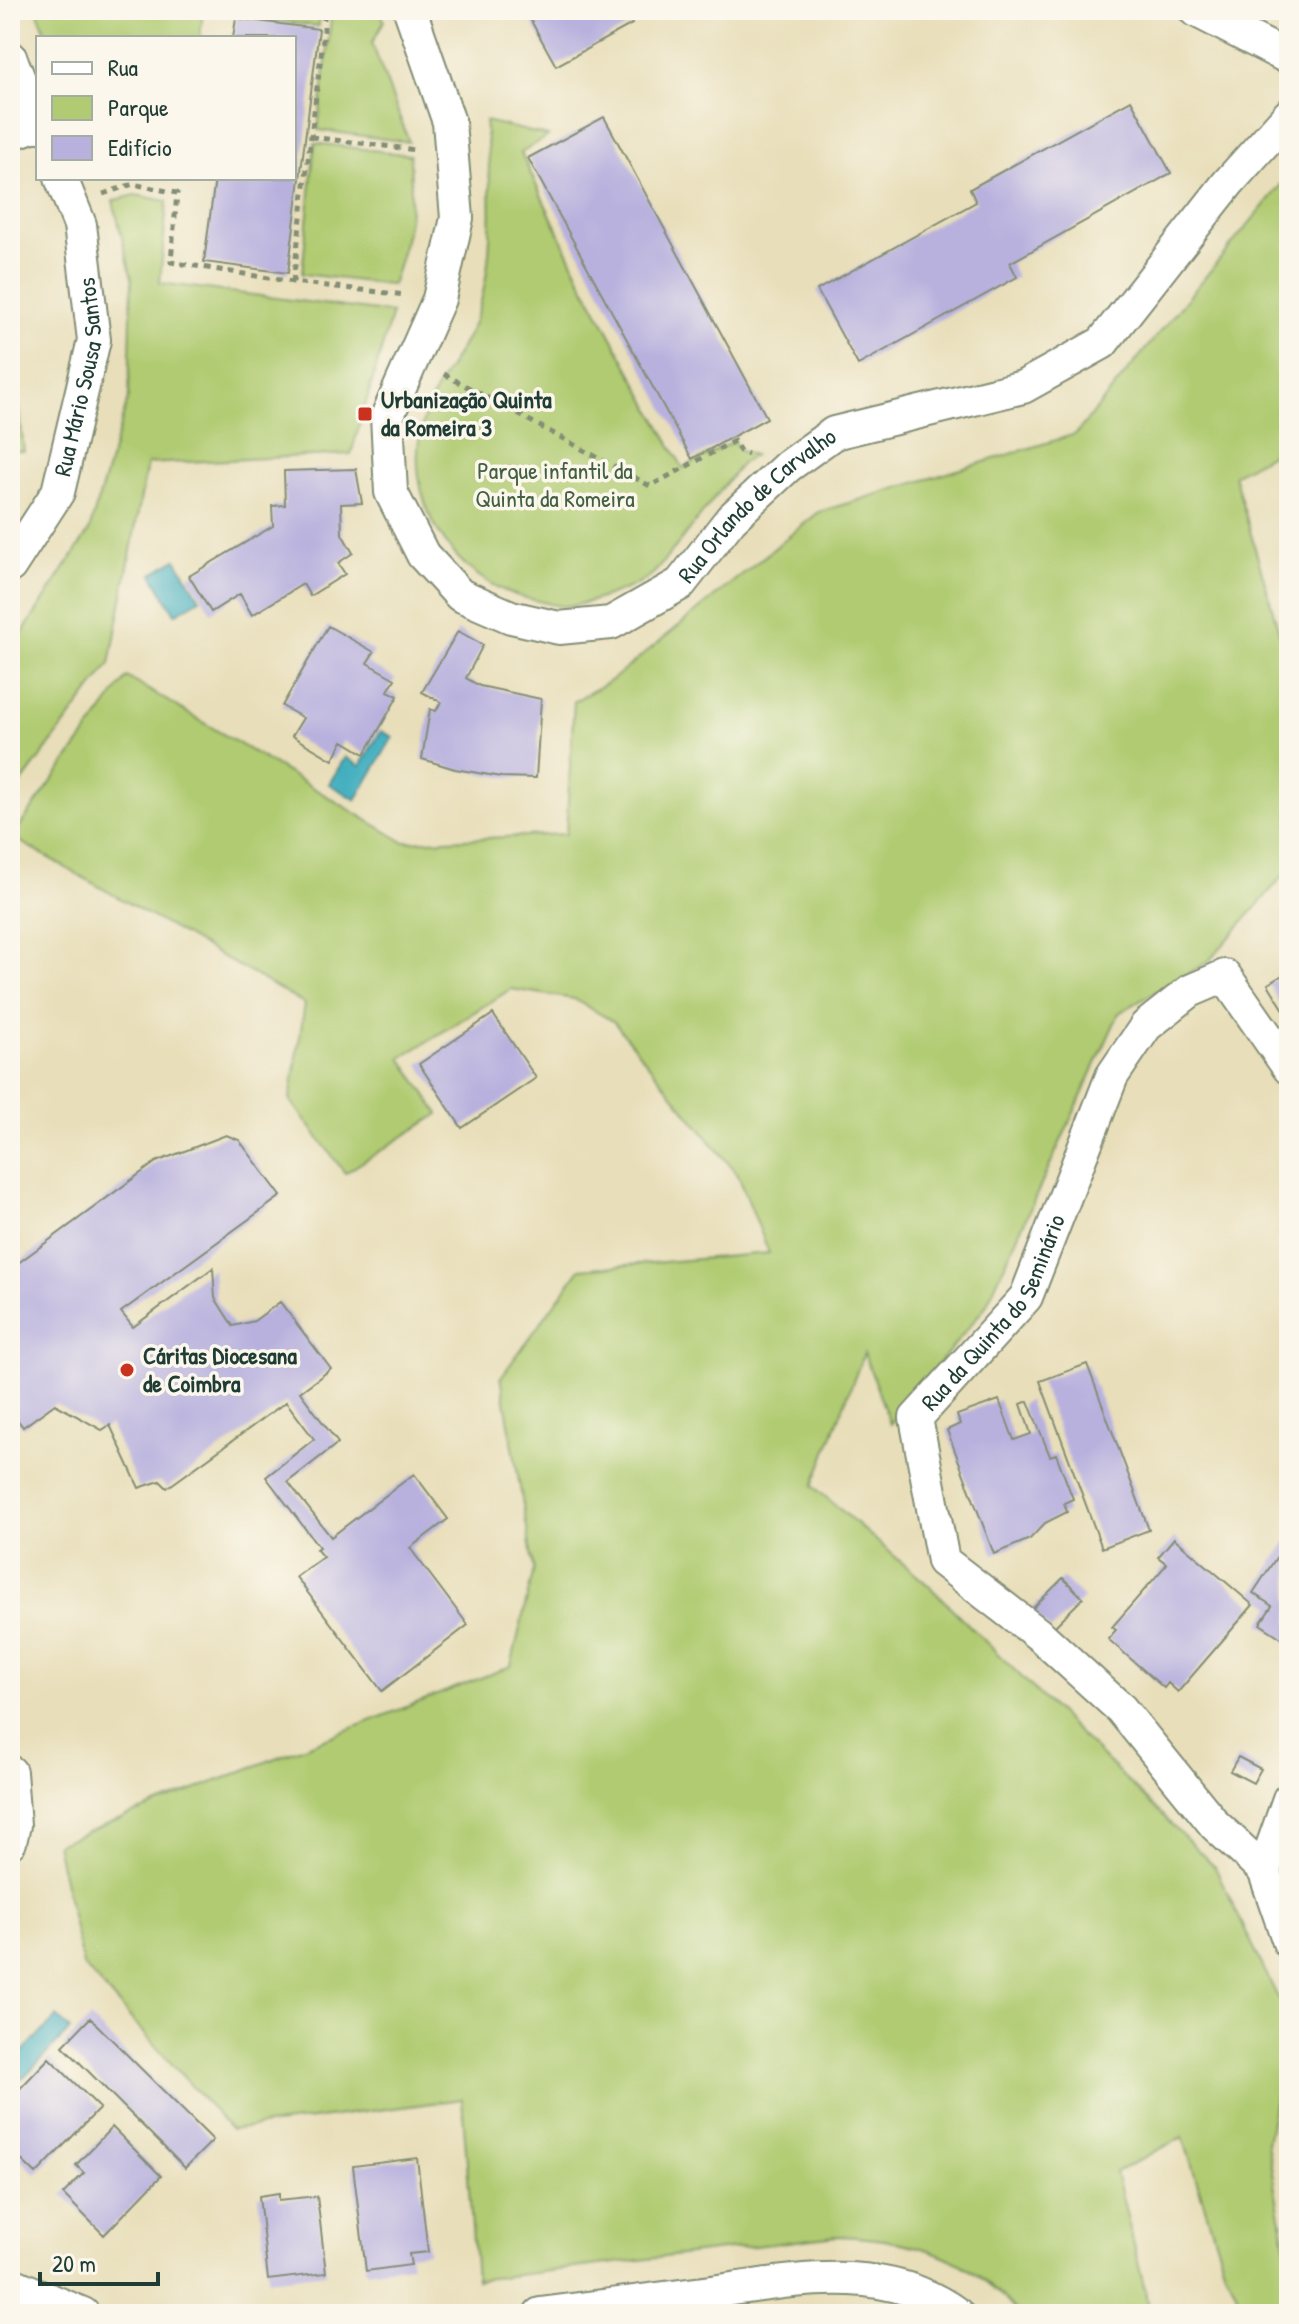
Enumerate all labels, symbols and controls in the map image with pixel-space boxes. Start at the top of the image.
legend [36,36,296,180]
text: Rua [108,51,138,83]
text: Parque [108,91,169,123]
text: Edifício [108,131,172,163]
street label: Rua Mário Sousa Santos [45,276,109,479]
place label: Urbanização Quinta da Romeira 3 [381,383,552,443]
marker: Urbanização Quinta da Romeira 3 [356,405,374,423]
street label: Rua Orlando de Carvalho [670,420,842,589]
park label: Parque infantil da Quinta da Romeira [475,454,635,514]
street label: Rua da Quinta do Seminário [913,1209,1072,1417]
place label: Cáritas Diocesana de Coimbra [143,1339,297,1399]
marker: Cáritas Diocesana de Coimbra [118,1361,136,1379]
scale bar [40,2236,158,2286]
text: 20 m [52,2247,96,2279]

